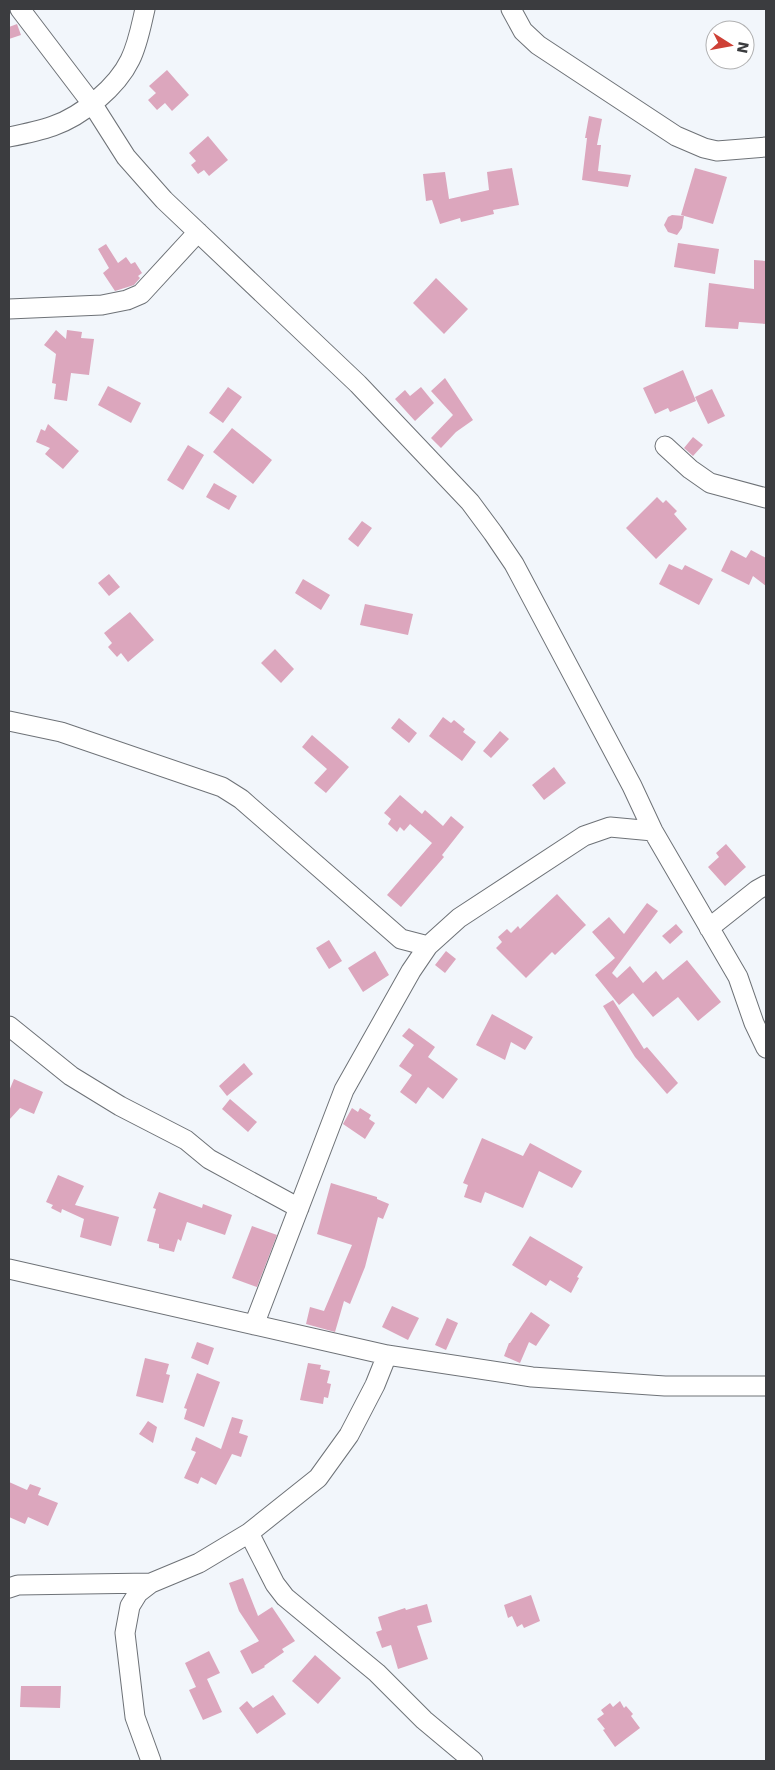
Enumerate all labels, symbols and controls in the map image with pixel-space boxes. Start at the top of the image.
north arrow [705,20,755,70]
text: N [734,40,752,55]

